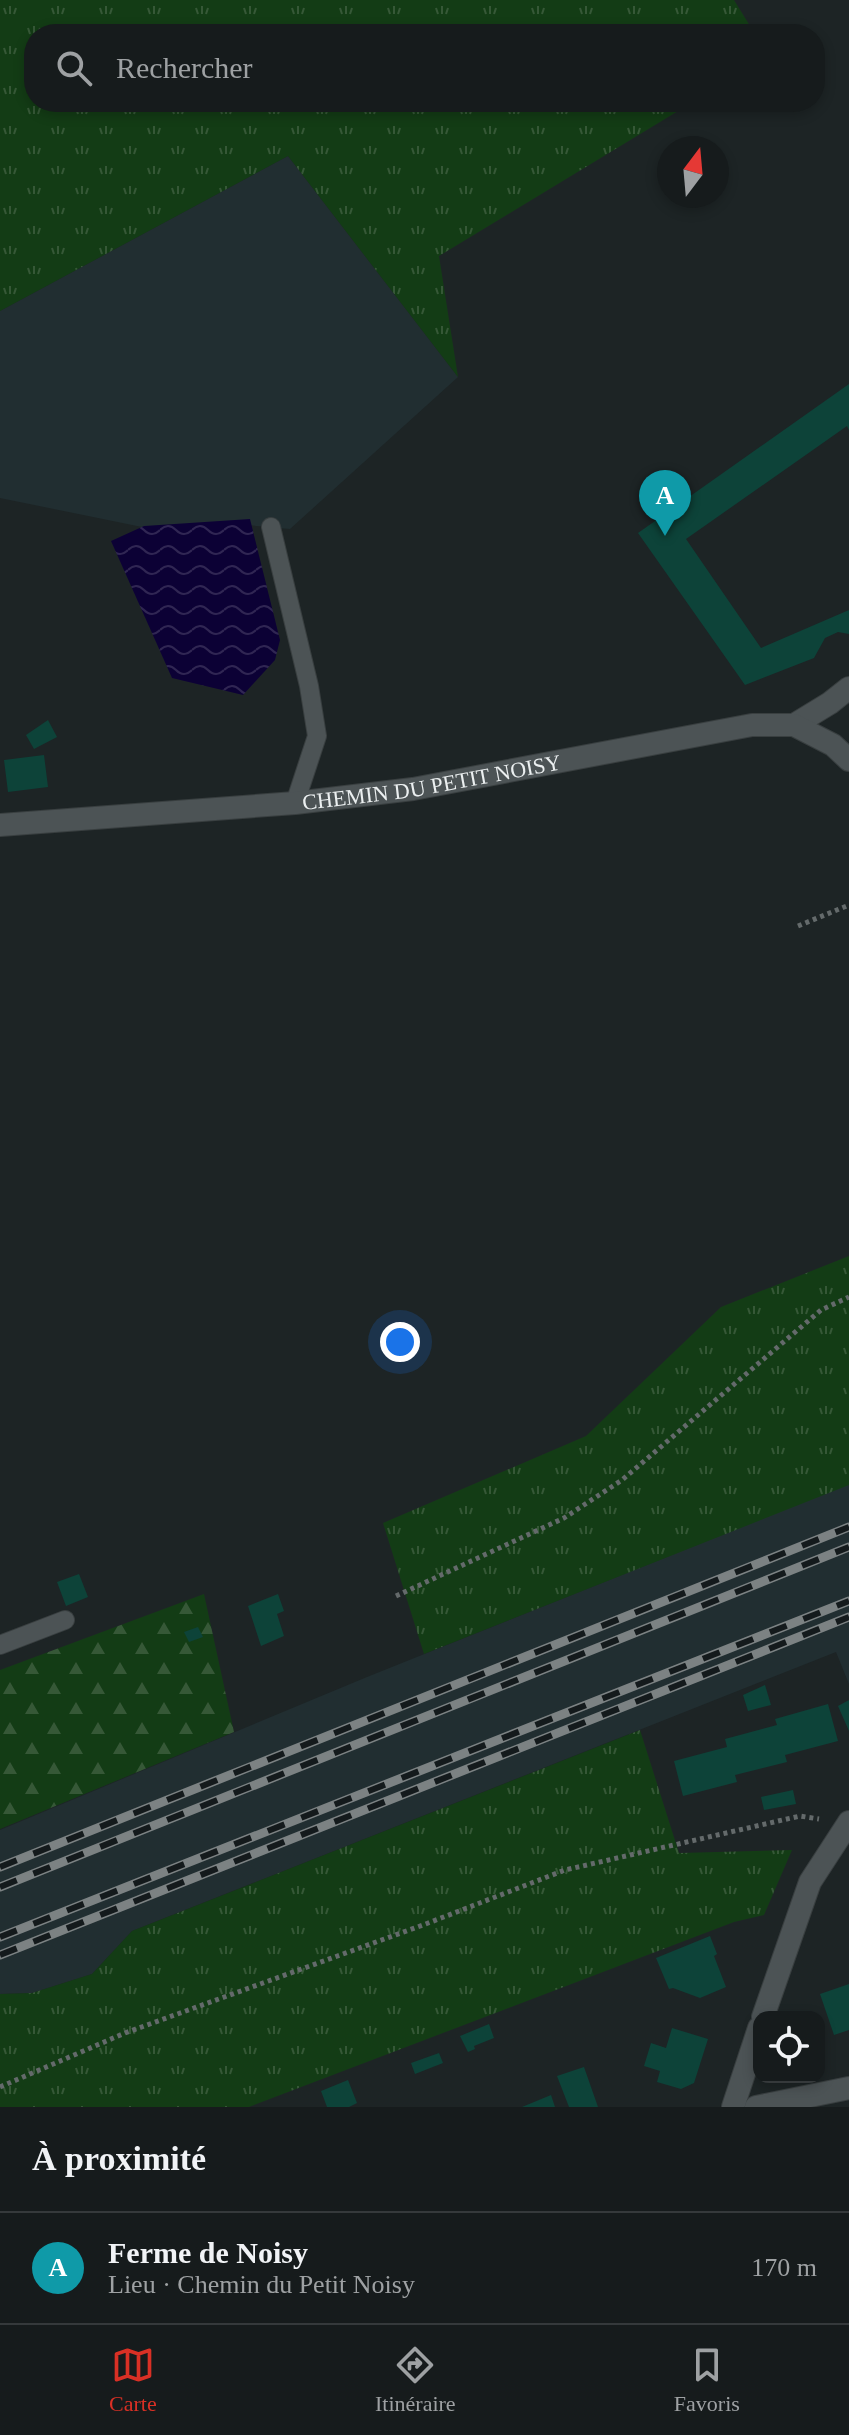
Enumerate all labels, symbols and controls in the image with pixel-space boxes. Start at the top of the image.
search box [24,24,825,112]
icon: search [52,46,96,90]
text: Rechercher [116,51,253,84]
north arrow [657,136,729,208]
pin: A [639,470,691,536]
street label: CHEMIN DU PETIT NOISY [301,749,563,815]
your location [380,1322,420,1362]
map controls [753,2011,825,2083]
button: locate [753,2011,825,2083]
text: À proximité [32,2140,206,2177]
text: Ferme de Noisy [108,2236,308,2269]
text: A [49,2253,67,2282]
text: 170 m [751,2253,817,2282]
text: Lieu · Chemin du Petit Noisy [108,2270,415,2299]
tab: Carte [109,2343,157,2417]
tab: Itinéraire [375,2343,456,2417]
tab: Favoris [674,2343,740,2417]

